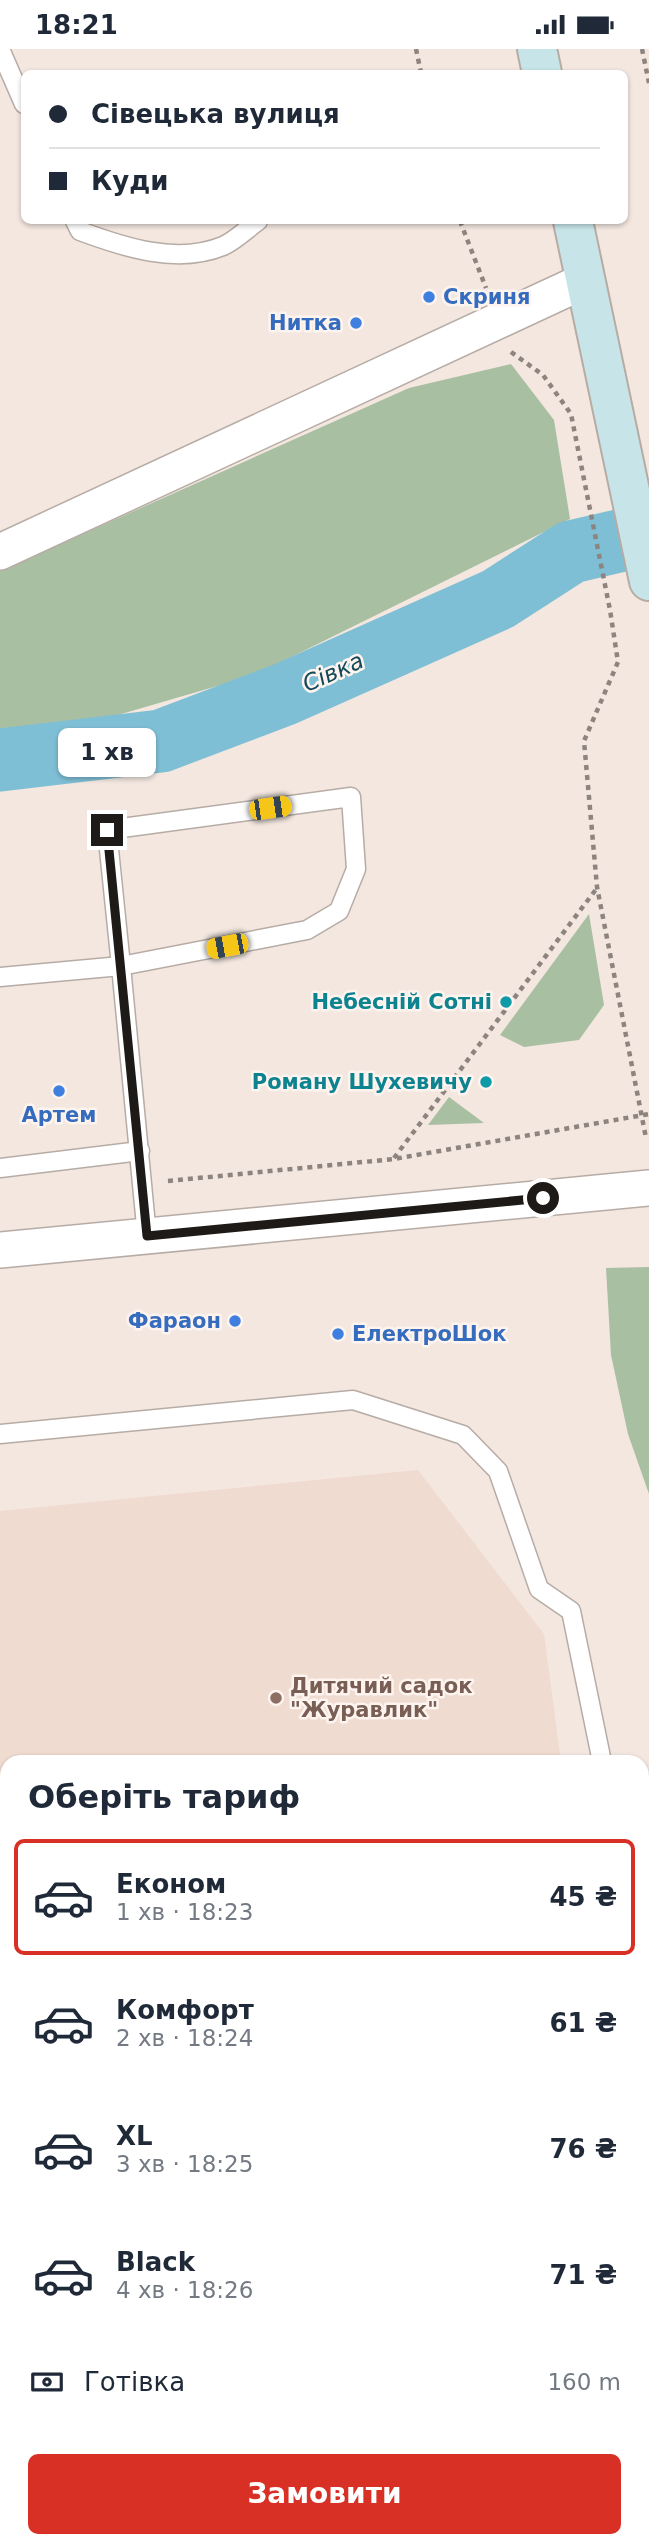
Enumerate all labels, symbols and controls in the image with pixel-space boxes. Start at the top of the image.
text: 18:21 [35,10,118,40]
text: Сівецька вулиця [91,99,340,129]
text: Куди [91,166,168,196]
place label: Скриня [443,285,530,309]
marker: Скриня [421,289,437,305]
place label: Нитка [269,311,342,335]
marker: Нитка [348,315,364,331]
water label: Сівка [298,647,368,697]
callout: 1 хв [58,729,156,777]
text: 1 хв [80,739,134,765]
car [248,795,293,821]
route end [91,814,123,846]
car [205,932,250,960]
place label: Небесній Сотні [311,990,492,1014]
marker: Небесній Сотні [498,994,514,1010]
place label: Роману Шухевичу [252,1070,472,1094]
marker: Роману Шухевичу [478,1074,494,1090]
marker: Артем [51,1083,67,1099]
place label: Артем [22,1103,96,1127]
route start [527,1182,559,1214]
place label: Фараон [128,1309,221,1333]
marker: Фараон [227,1313,243,1329]
place label: ЕлектроШок [352,1322,506,1346]
marker: ЕлектроШок [330,1326,346,1342]
place label: Дитячий садок "Журавлик" [290,1674,473,1722]
marker: Дитячий садок "Журавлик" [268,1690,284,1706]
text: Оберіть тариф [28,1778,300,1816]
icon: car [32,1866,95,1929]
text: Економ [116,1869,226,1899]
text: 45 ₴ [549,1882,617,1912]
text: 1 хв · 18:23 [116,1899,253,1925]
icon: car [32,1992,95,2055]
text: Комфорт [116,1995,254,2025]
text: 61 ₴ [549,2008,617,2038]
text: 2 хв · 18:24 [116,2025,253,2051]
icon: car [32,2118,95,2181]
text: XL [116,2121,153,2151]
text: 76 ₴ [549,2134,617,2164]
text: 3 хв · 18:25 [116,2151,253,2177]
icon: car [32,2244,95,2307]
text: Black [116,2247,195,2277]
text: 71 ₴ [549,2260,617,2290]
text: 4 хв · 18:26 [116,2277,253,2303]
icon: cash [28,2363,66,2401]
text: Готівка [84,2367,185,2397]
text: 160 m [547,2369,621,2395]
button: Замовити [28,2454,621,2534]

